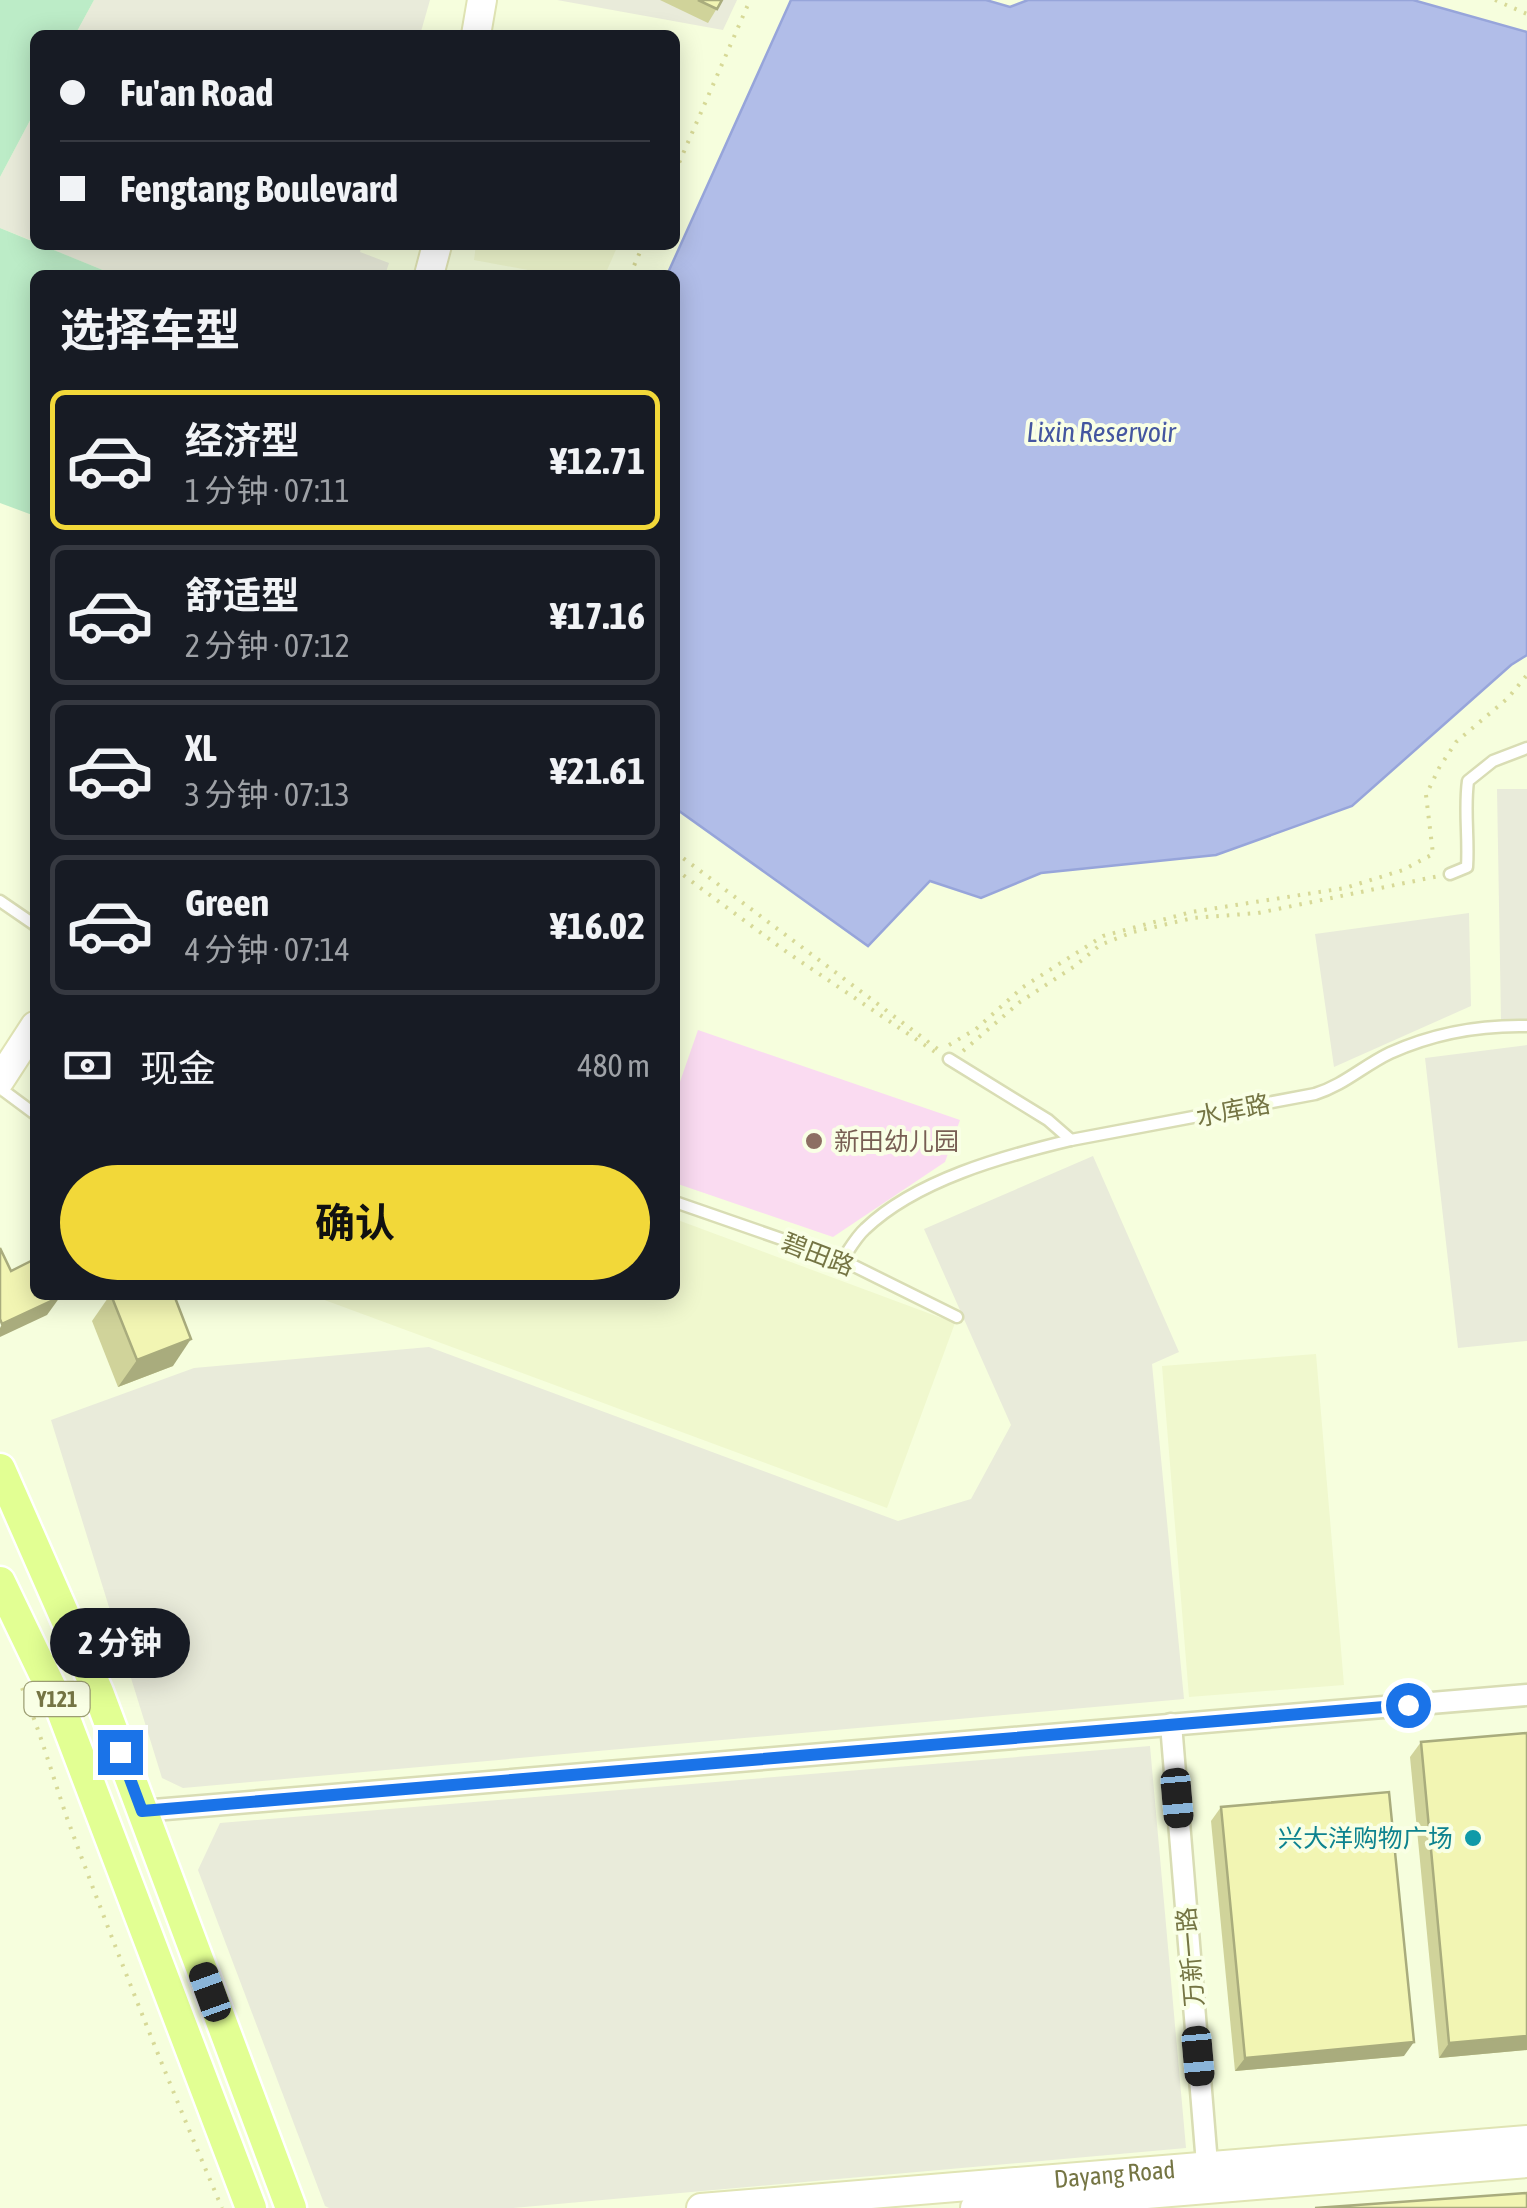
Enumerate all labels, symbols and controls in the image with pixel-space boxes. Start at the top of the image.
text: Fu'an Road [120,71,273,114]
text: Fengtang Boulevard [120,167,398,210]
text: 选择车型 [60,304,240,356]
icon: car [65,415,155,505]
water label: Lixin Reservoir [1026,416,1177,448]
text: 经济型 [185,419,299,462]
text: ¥12.71 [550,439,645,482]
text: 1 分钟 · 07:11 [185,472,350,509]
icon: car [65,570,155,660]
text: 舒适型 [185,574,299,617]
text: ¥17.16 [550,594,645,637]
text: 2 分钟 · 07:12 [185,627,350,664]
icon: car [65,725,155,815]
text: XL [185,726,217,769]
text: ¥21.61 [550,749,645,792]
text: 3 分钟 · 07:13 [185,776,350,813]
icon: car [65,880,155,970]
text: Green [185,881,269,924]
text: ¥16.02 [550,904,645,947]
text: 4 分钟 · 07:14 [185,931,350,968]
icon: cash [60,1038,115,1093]
text: 现金 [140,1047,216,1090]
text: 480 m [577,1047,650,1084]
street label: 水库路 [1194,1089,1272,1131]
place label: 新田幼儿园 [834,1127,959,1155]
marker: 新田幼儿园 [803,1130,825,1152]
button: 确认 [60,1165,650,1280]
street label: 碧田路 [778,1227,858,1281]
callout: 2 分钟 [50,1607,190,1677]
text: 2 分钟 [78,1624,162,1661]
road number: Y121 [24,1682,90,1716]
route start [1386,1683,1431,1728]
route end [98,1730,143,1775]
car [1159,1767,1195,1829]
place label: 兴大洋购物广场 [1278,1824,1453,1852]
marker: 兴大洋购物广场 [1462,1827,1484,1849]
street label: 万新一路 [1172,1906,1208,2008]
car [186,1959,234,2025]
car [1180,2025,1216,2087]
street label: Dayang Road [1053,2155,1176,2193]

